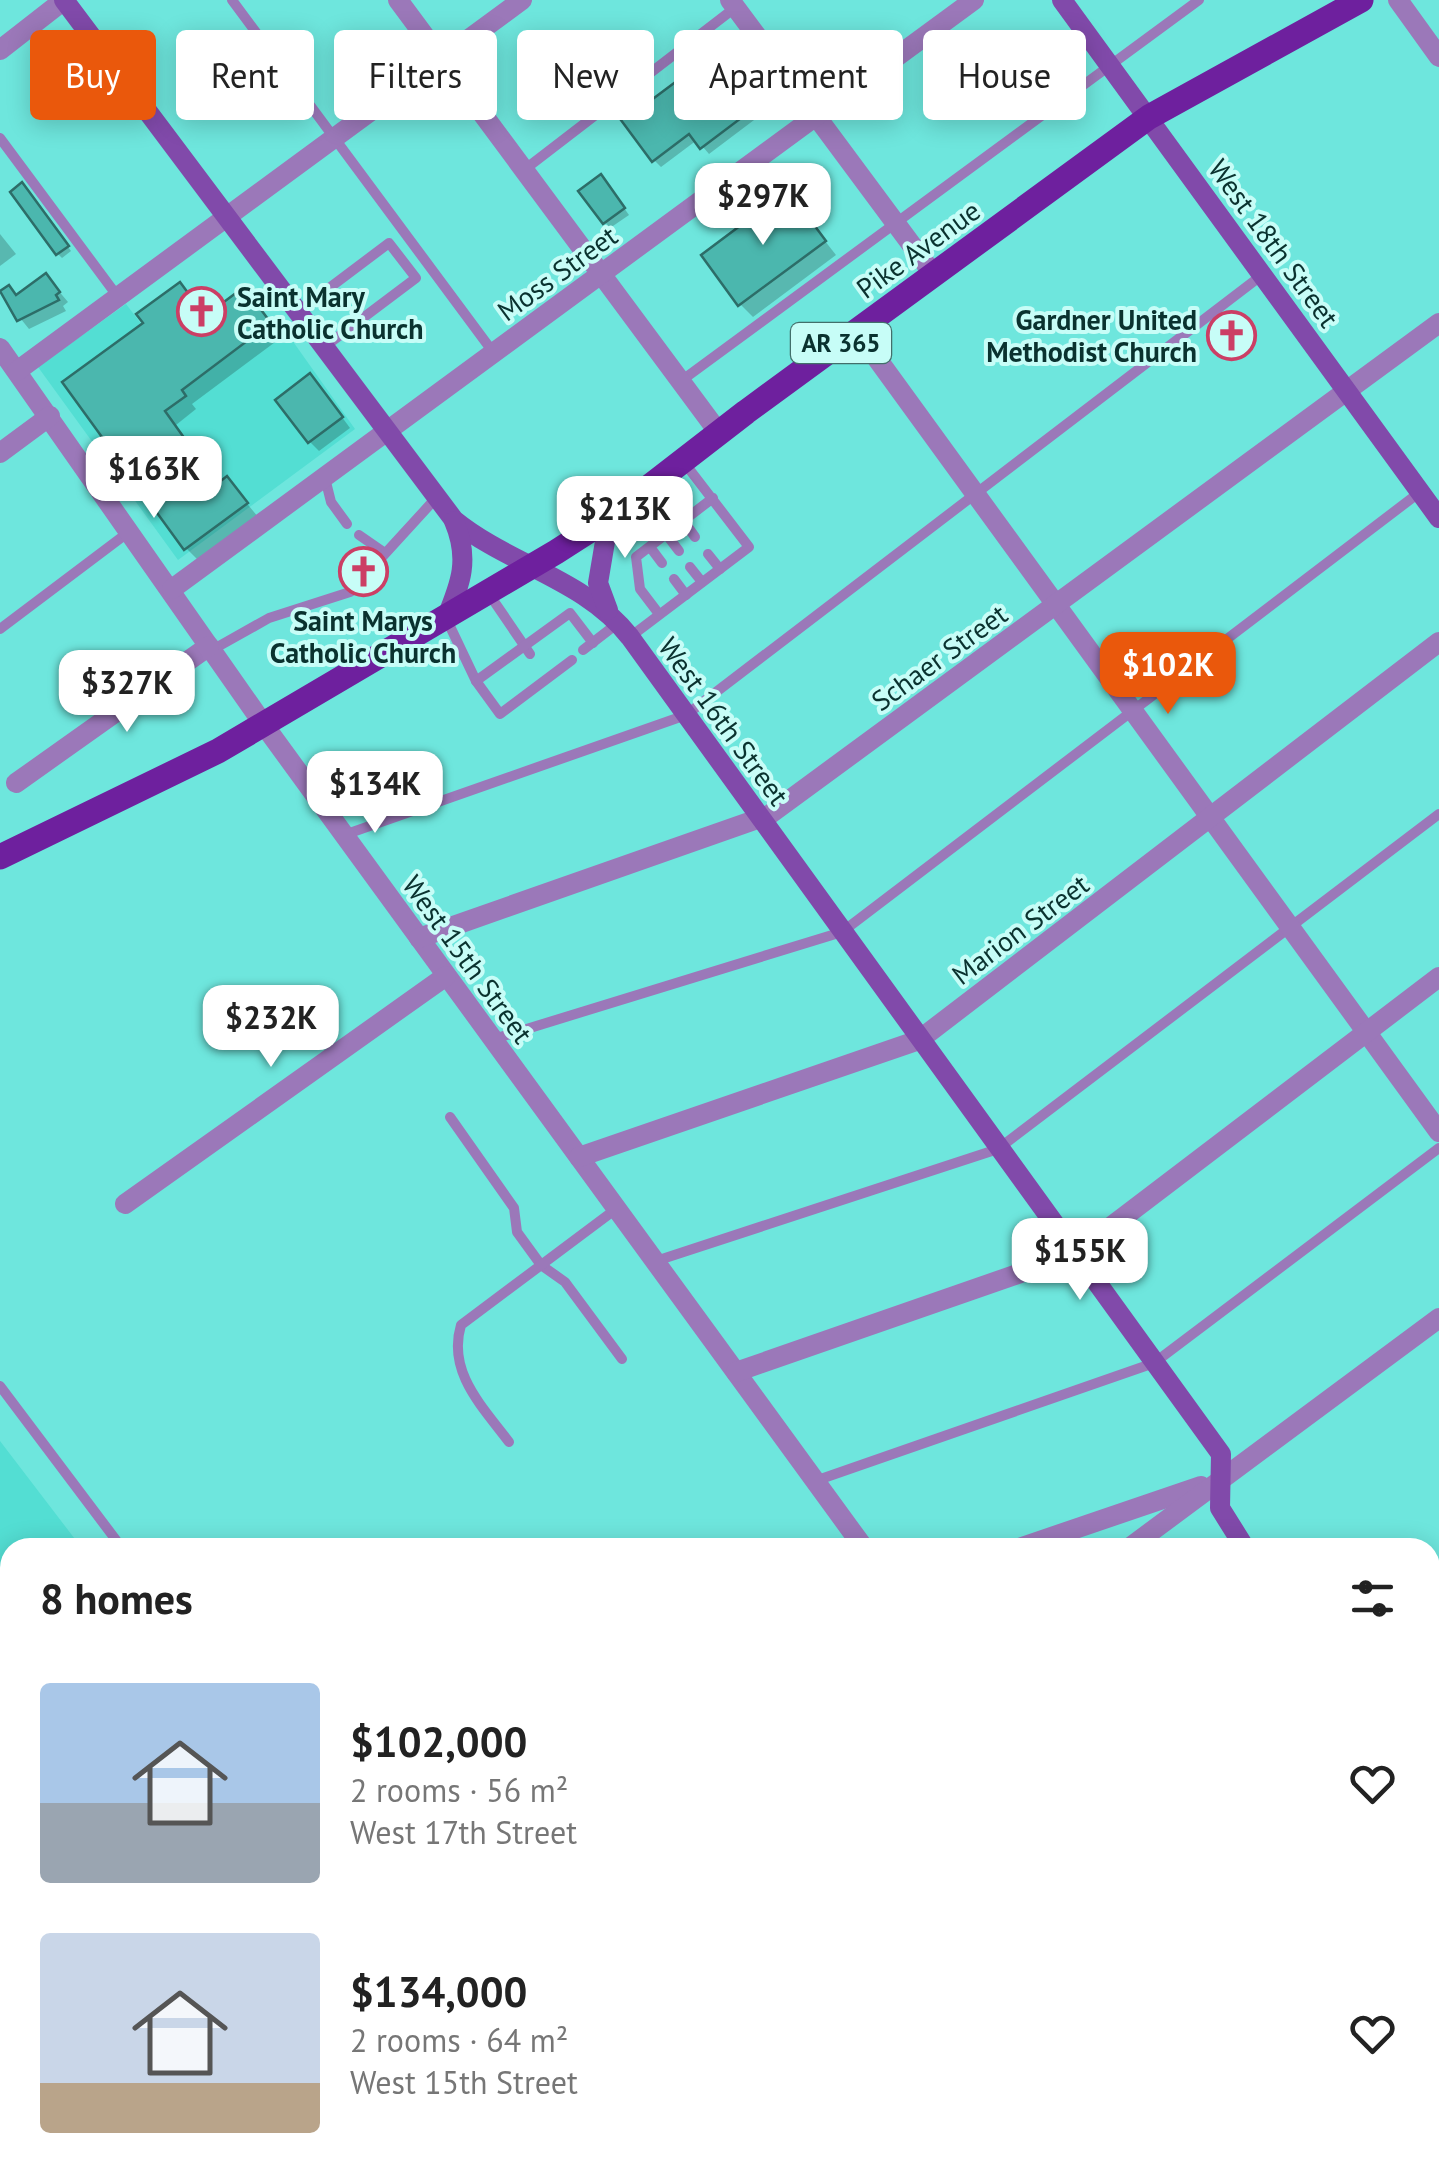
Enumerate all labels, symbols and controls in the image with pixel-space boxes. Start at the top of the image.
chip: Buy [30,30,156,120]
chip: Rent [176,30,314,120]
chip: Filters [334,30,497,120]
chip: New [517,30,654,120]
chip: Apartment [674,30,903,120]
chip: House [923,30,1086,120]
street label: West 18th Street [1200,152,1348,335]
pin: $297K [693,163,833,248]
text: $297K [717,174,809,216]
street label: Pike Avenue [849,192,987,306]
street label: Moss Street [490,217,625,329]
place label: Saint Mary Catholic Church [237,278,423,347]
church icon: Saint Mary Catholic Church [176,286,228,338]
place label: Gardner United Methodist Church [986,301,1197,370]
church icon: Gardner United Methodist Church [1206,309,1258,361]
road number: AR 365 [791,323,891,363]
pin: $163K [84,436,224,521]
text: $163K [108,447,200,489]
pin: $213K [555,476,695,561]
text: $213K [579,487,671,529]
church icon: Saint Marys Catholic Church [337,546,389,598]
street label: Schaer Street [864,595,1015,719]
place label: Saint Marys Catholic Church [270,602,456,671]
street label: West 16th Street [650,630,798,813]
pin: $102K [1098,632,1238,717]
text: $102K [1122,643,1214,685]
pin: $327K [57,650,197,735]
text: $327K [81,661,173,703]
pin: $134K [305,751,445,836]
text: $134K [329,762,421,804]
street label: Marion Street [944,865,1096,993]
street label: West 15th Street [394,868,542,1051]
pin: $232K [201,985,341,1070]
text: $232K [225,996,317,1038]
pin: $155K [1010,1218,1150,1303]
text: $155K [1034,1229,1126,1271]
text: 8 homes [40,1571,193,1626]
icon: filters [1345,1571,1400,1626]
text: $102,000 [350,1714,527,1769]
icon: home [120,1723,240,1843]
icon: heart [1345,1756,1400,1811]
text: 2 rooms · 56 m² [350,1769,568,1811]
text: West 17th Street [350,1811,577,1853]
text: $134,000 [350,1964,527,2019]
icon: home [120,1973,240,2093]
icon: heart [1345,2006,1400,2061]
text: 2 rooms · 64 m² [350,2019,568,2061]
text: West 15th Street [350,2061,578,2103]

